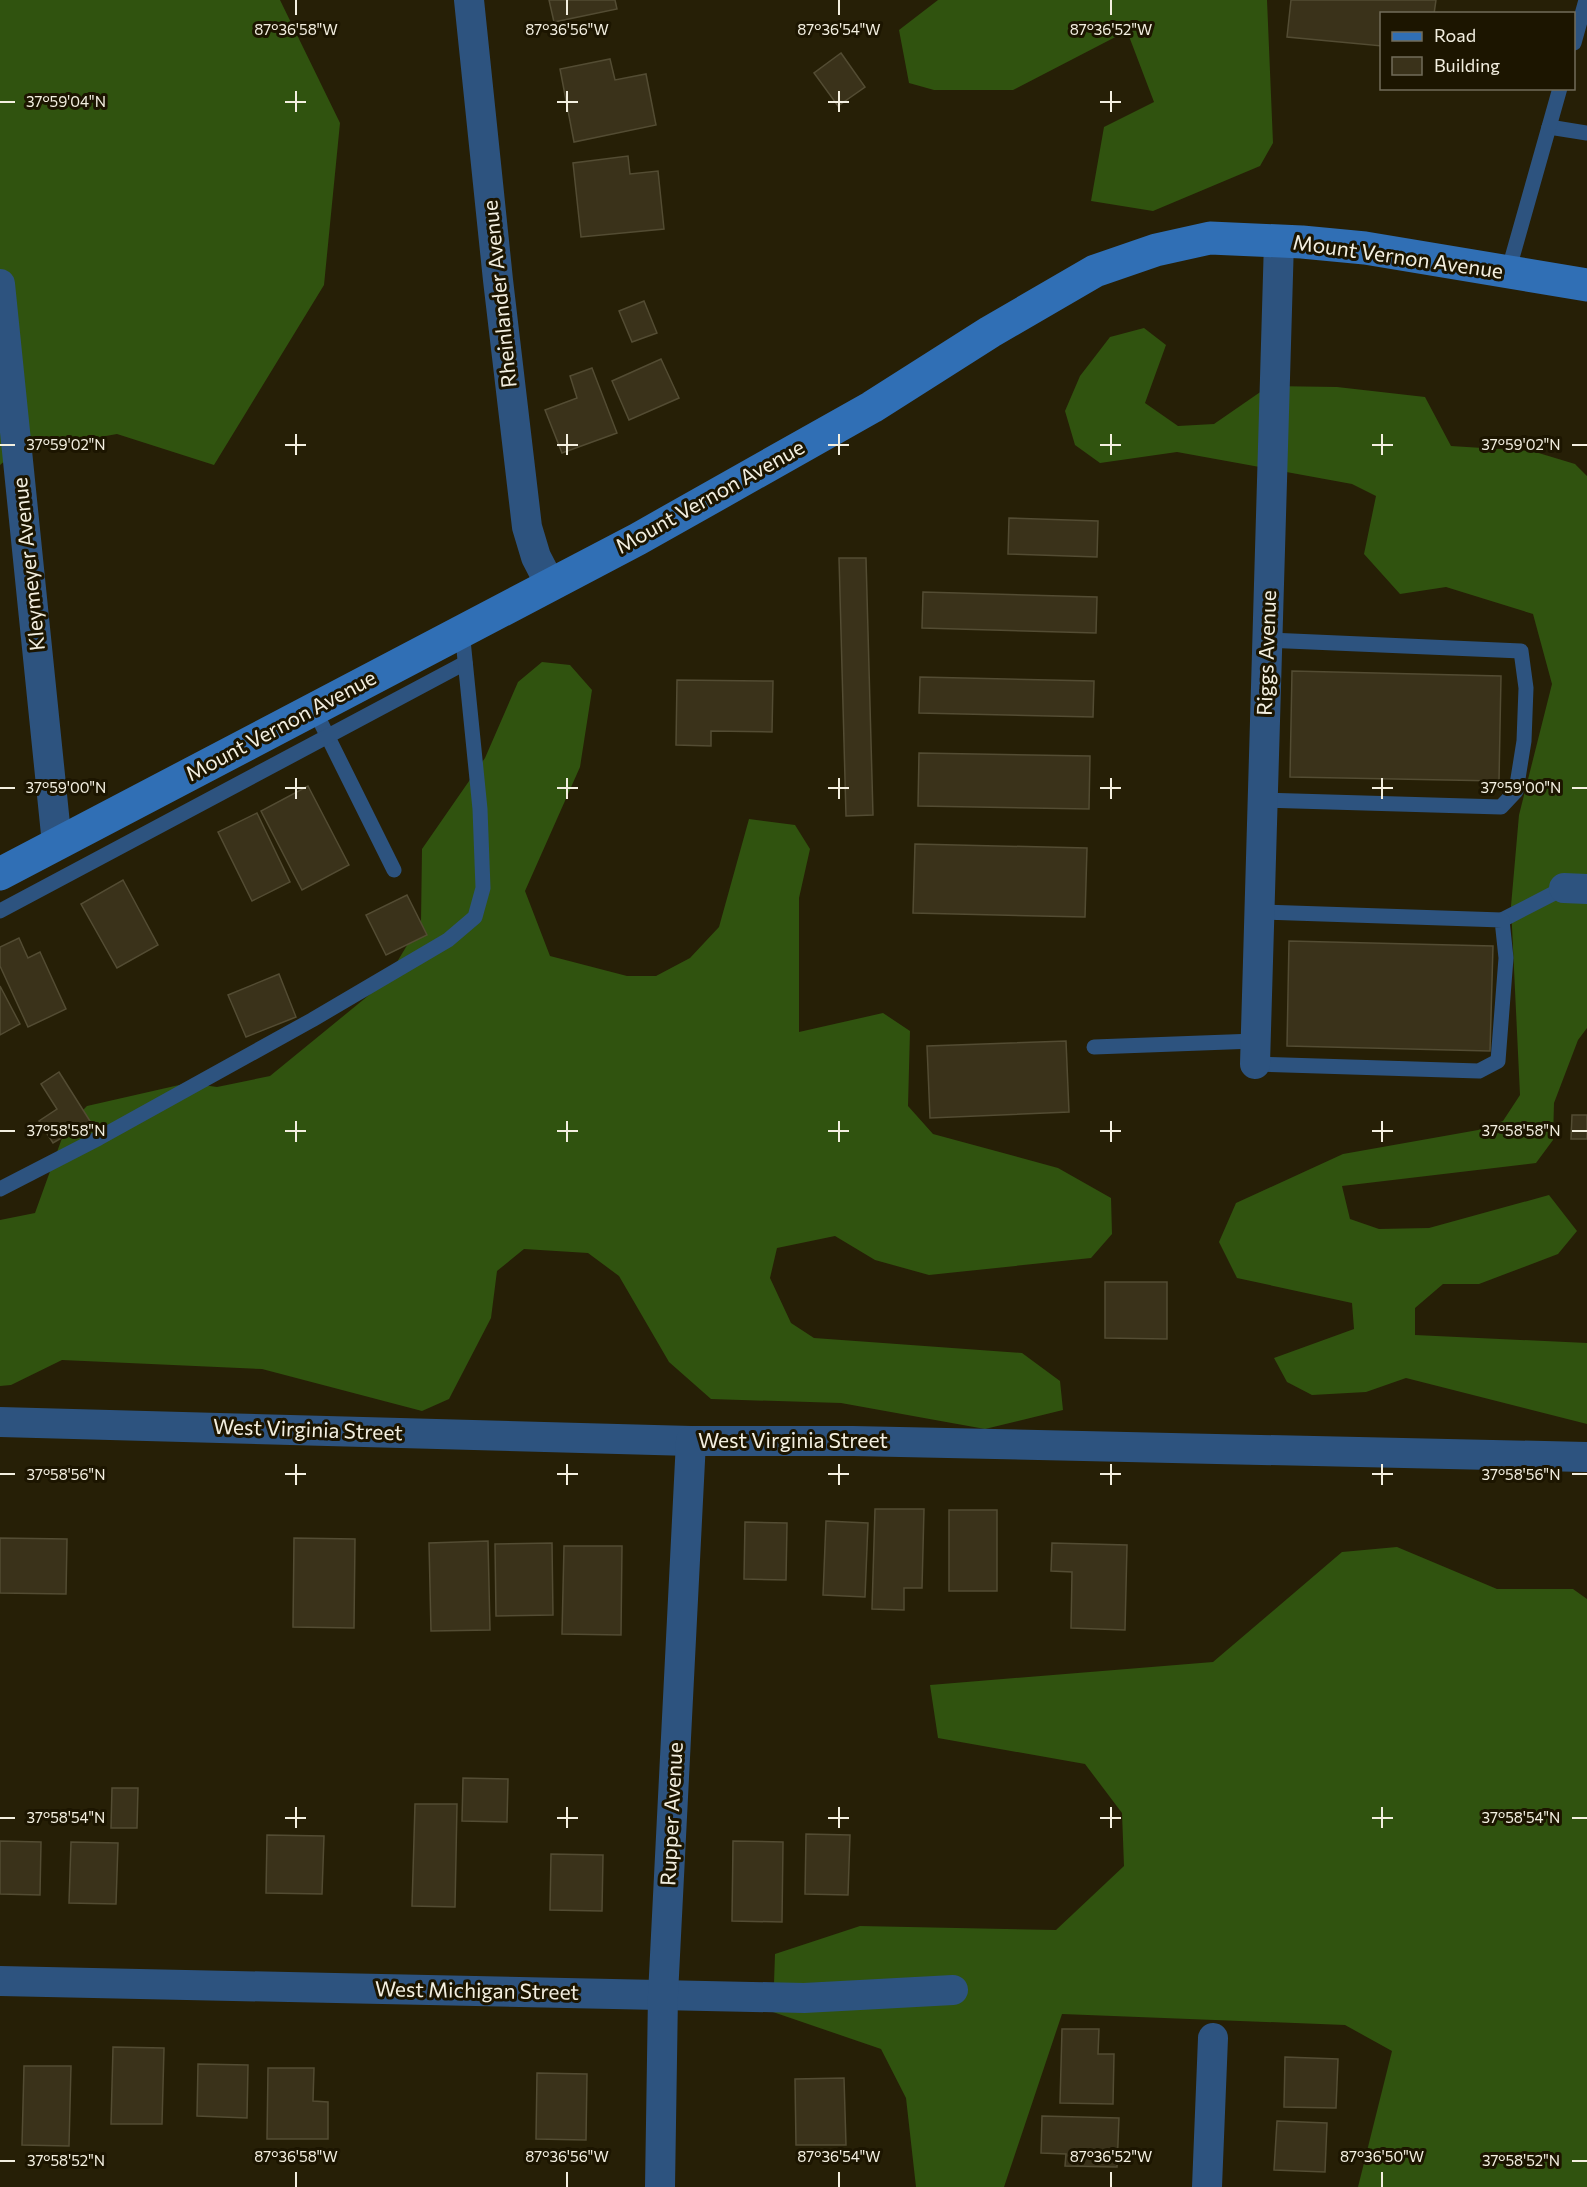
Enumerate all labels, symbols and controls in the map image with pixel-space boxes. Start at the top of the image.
legend [1380,12,1575,90]
text: 87°36'58"W [254,20,338,38]
text: 87°36'56"W [525,20,609,38]
text: 87°36'54"W [797,20,881,38]
text: 87°36'52"W [1070,20,1152,38]
text: Road [1434,24,1476,46]
text: Building [1434,54,1500,76]
text: 37°59'04"N [26,92,106,110]
street label: Rheinlander Avenue [476,199,521,389]
street label: Mount Vernon Avenue [1291,228,1505,283]
street label: Mount Vernon Avenue [610,433,808,558]
text: 37°59'02"N [26,435,106,453]
text: 37°59'02"N [1481,435,1561,453]
street label: Kleymeyer Avenue [6,476,49,652]
street label: Riggs Avenue [1251,590,1280,716]
street label: Mount Vernon Avenue [181,664,380,785]
text: 37°59'00"N [26,778,106,796]
text: 37°59'00"N [1481,778,1561,796]
text: 37°58'58"N [27,1121,105,1139]
text: 37°58'58"N [1482,1121,1560,1139]
street label: West Virginia Street [213,1413,403,1444]
street label: West Virginia Street [698,1427,888,1452]
text: 37°58'56"N [27,1465,105,1483]
text: 37°58'56"N [1482,1465,1560,1483]
street label: Rupper Avenue [654,1741,687,1886]
text: 37°58'54"N [27,1808,105,1826]
text: 37°58'54"N [1482,1808,1560,1826]
street label: West Michigan Street [375,1975,579,2004]
text: 87°36'58"W [254,2147,338,2165]
text: 87°36'56"W [525,2147,609,2165]
text: 87°36'54"W [797,2147,881,2165]
text: 87°36'52"W [1070,2147,1152,2165]
text: 87°36'50"W [1340,2147,1424,2165]
text: 37°58'52"N [27,2151,105,2169]
text: 37°58'52"N [1482,2151,1560,2169]

